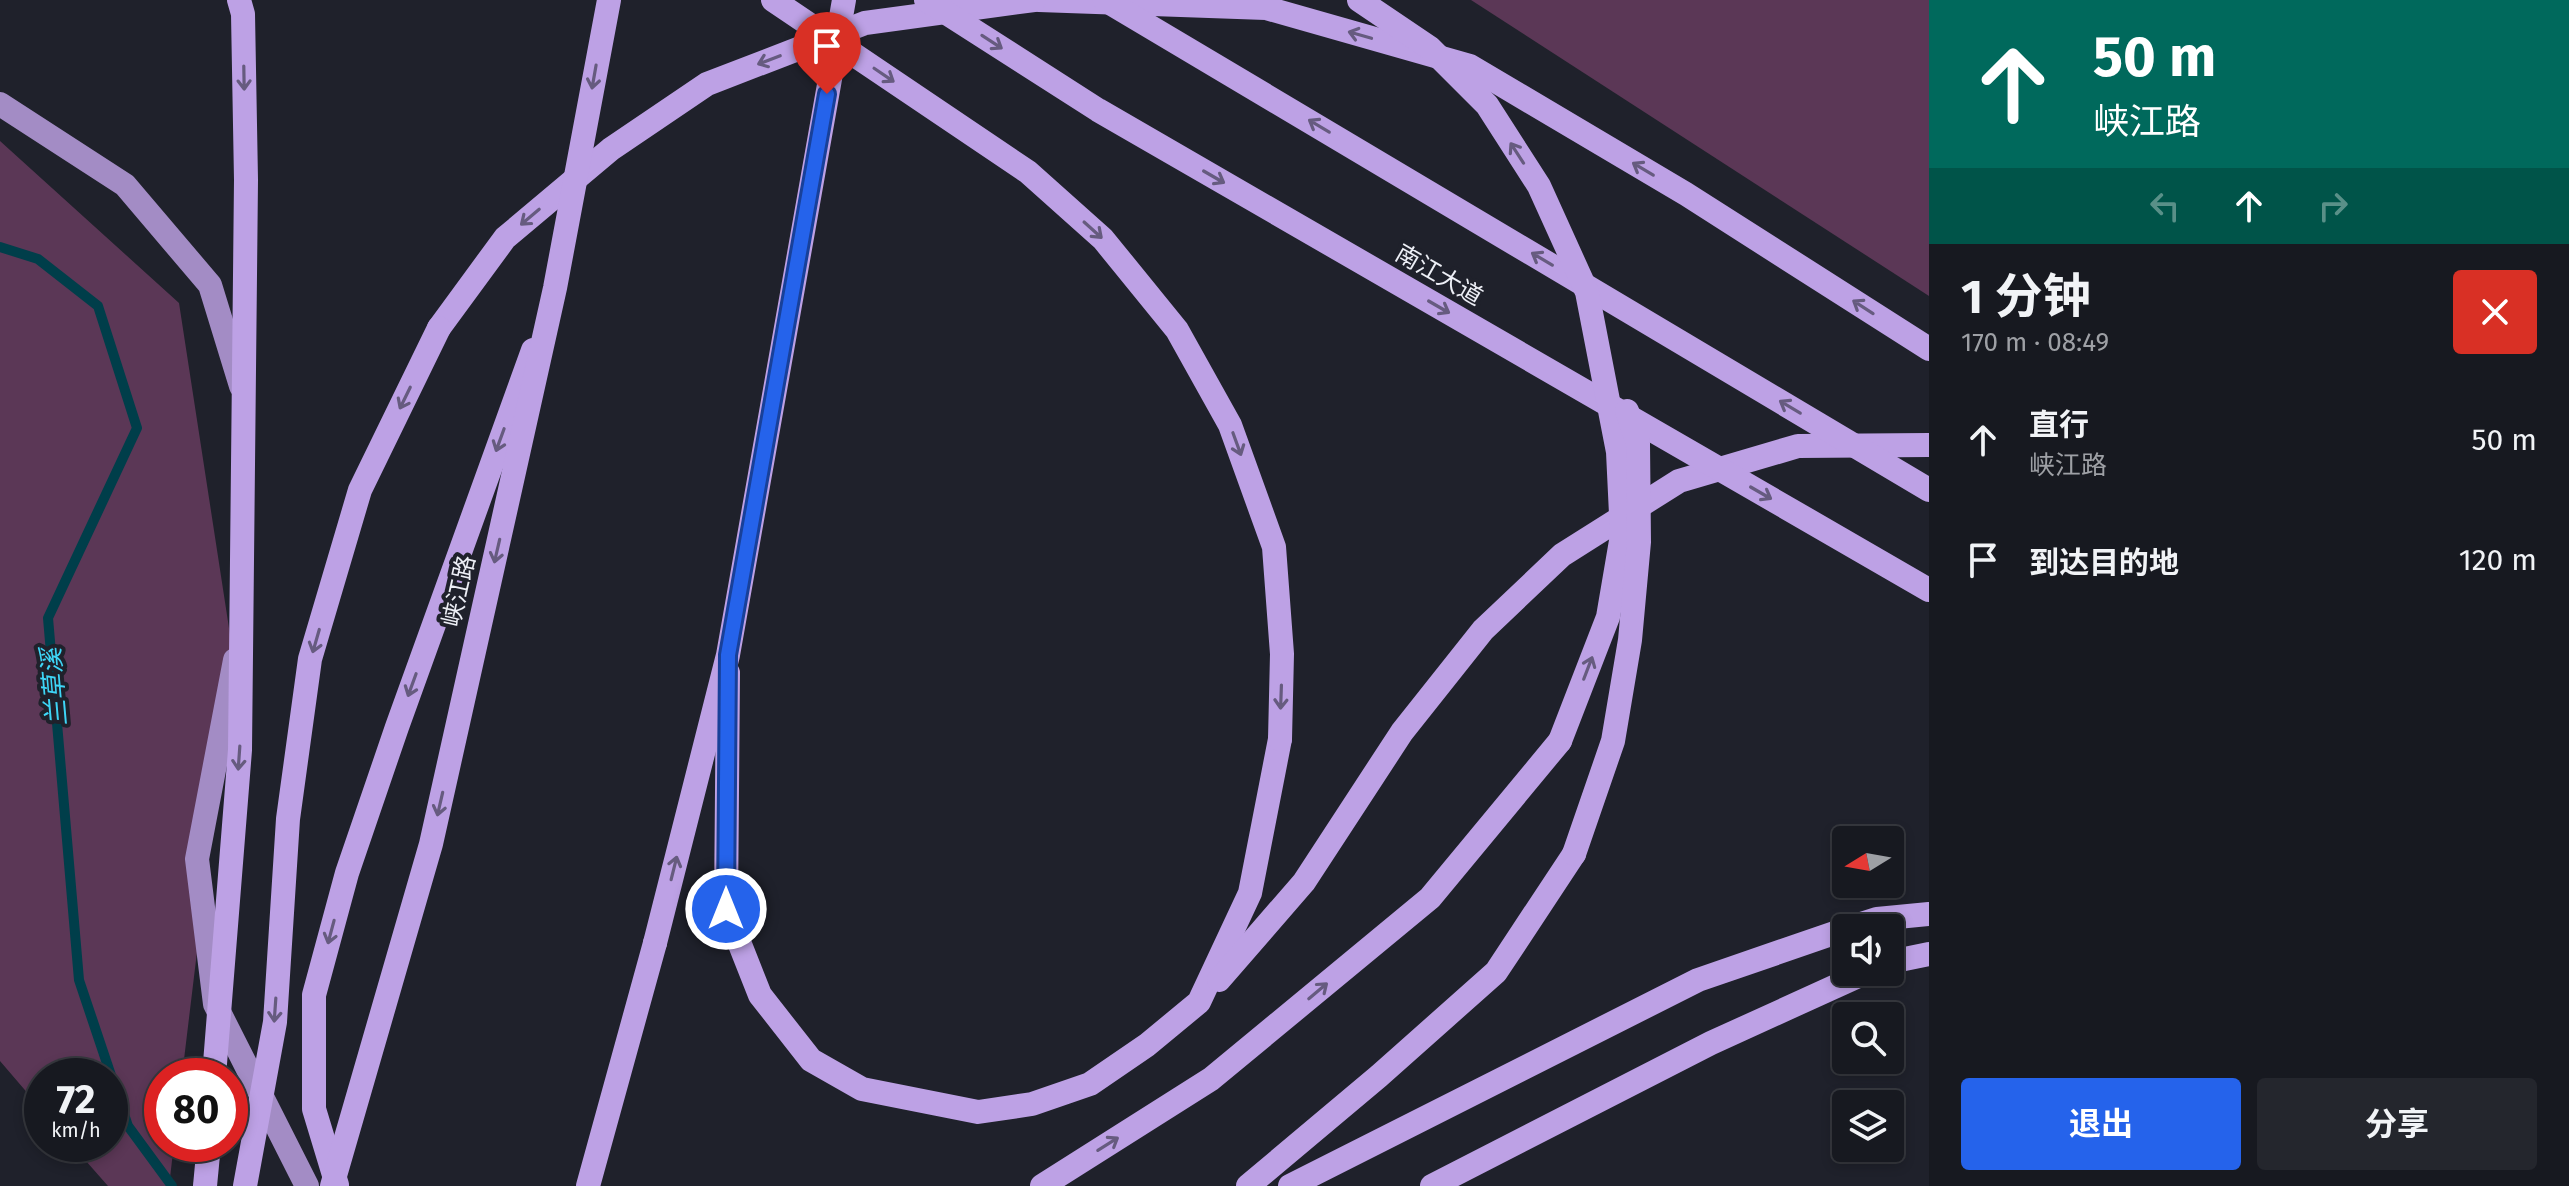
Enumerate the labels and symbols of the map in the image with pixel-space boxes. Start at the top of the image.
pin [793,12,861,94]
one-way arrow [1347,26,1373,41]
one-way arrow [980,34,1002,51]
one-way arrow [757,54,782,68]
one-way arrow [586,63,601,89]
one-way arrow [236,64,252,91]
one-way arrow [873,67,895,83]
one-way arrow [1308,118,1331,134]
one-way arrow [1509,142,1525,165]
one-way arrow [1632,161,1655,177]
one-way arrow [1202,169,1225,185]
one-way arrow [520,208,541,226]
one-way arrow [1082,221,1102,239]
street label: 南江大道 [1390,239,1488,311]
one-way arrow [1531,251,1554,267]
one-way arrow [1427,299,1450,315]
one-way arrow [1853,299,1875,316]
one-way arrow [396,385,412,409]
one-way arrow [1779,399,1802,415]
one-way arrow [492,427,506,452]
one-way arrow [1231,431,1245,456]
one-way arrow [1749,485,1772,501]
one-way arrow [489,537,504,563]
street label: 峡江路 [437,553,481,629]
one-way arrow [308,628,322,653]
water label: 兰草溪 [35,644,73,727]
one-way arrow [1582,656,1596,681]
one-way arrow [404,672,418,697]
one-way arrow [1274,683,1289,710]
one-way arrow [231,744,246,770]
one-way arrow [432,791,447,817]
north arrow [1832,826,1904,898]
one-way arrow [668,855,683,881]
position arrow [684,867,768,951]
one-way arrow [323,918,338,944]
one-way arrow [1307,982,1328,1000]
one-way arrow [268,996,283,1023]
speed limit sign: 80 [144,1058,248,1162]
one-way arrow [1097,1136,1119,1153]

